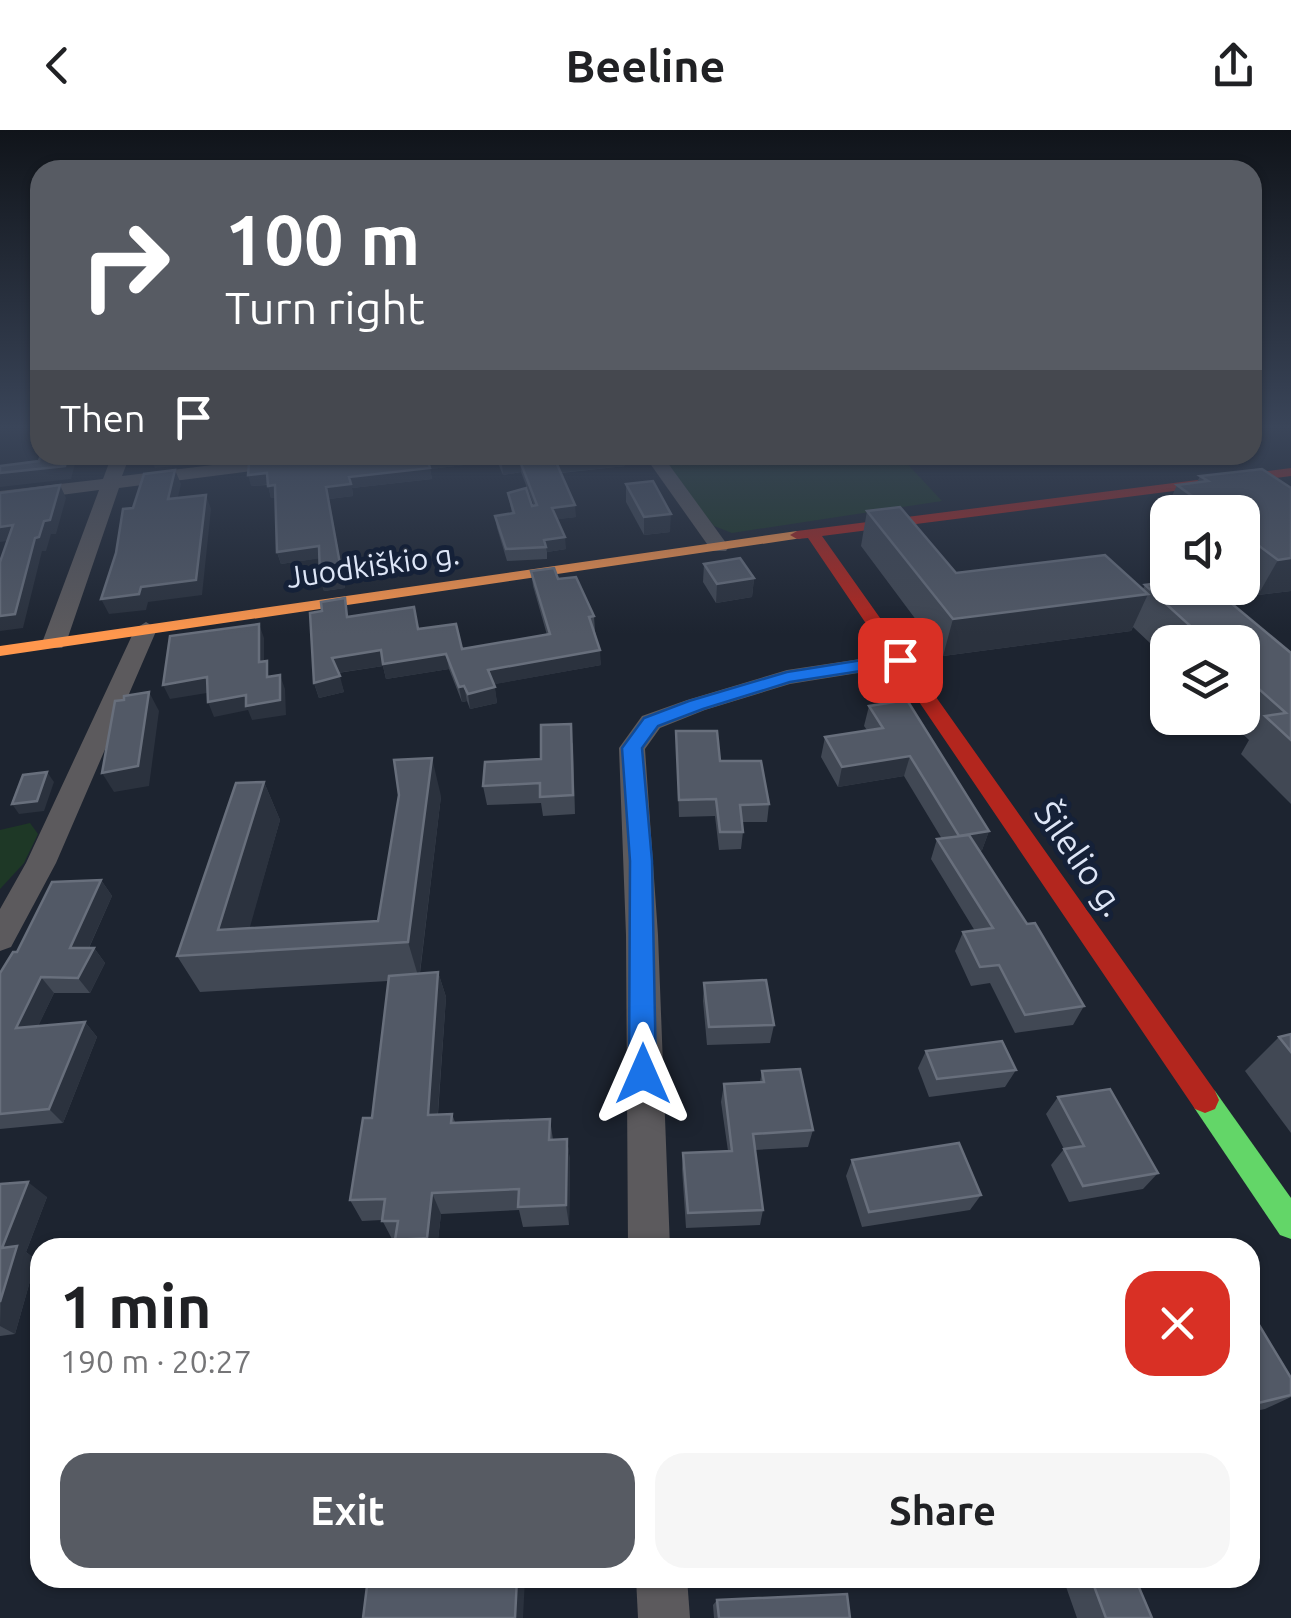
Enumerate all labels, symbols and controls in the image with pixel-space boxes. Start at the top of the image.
icon: back [30,38,85,93]
icon: share [1206,38,1261,93]
text: Beeline [565,40,726,91]
icon: right [60,200,190,330]
text: 100 m [225,200,420,278]
text: Turn right [225,282,425,333]
icon: arrive [166,390,221,445]
text: Then [60,397,146,439]
map controls [1150,495,1260,735]
button: sound [1150,495,1260,605]
street label: Juodkiškio g. [284,536,461,594]
pin [858,618,943,703]
button: layers [1150,625,1260,735]
icon: arrive [873,633,928,688]
street label: Šilelio g. [1027,793,1135,923]
position arrow [591,1022,695,1126]
button: close [1125,1271,1230,1376]
text: 1 min [60,1272,212,1339]
text: 190 m · 20:27 [60,1343,252,1379]
button: Exit [60,1453,635,1568]
button: Share [655,1453,1230,1568]

